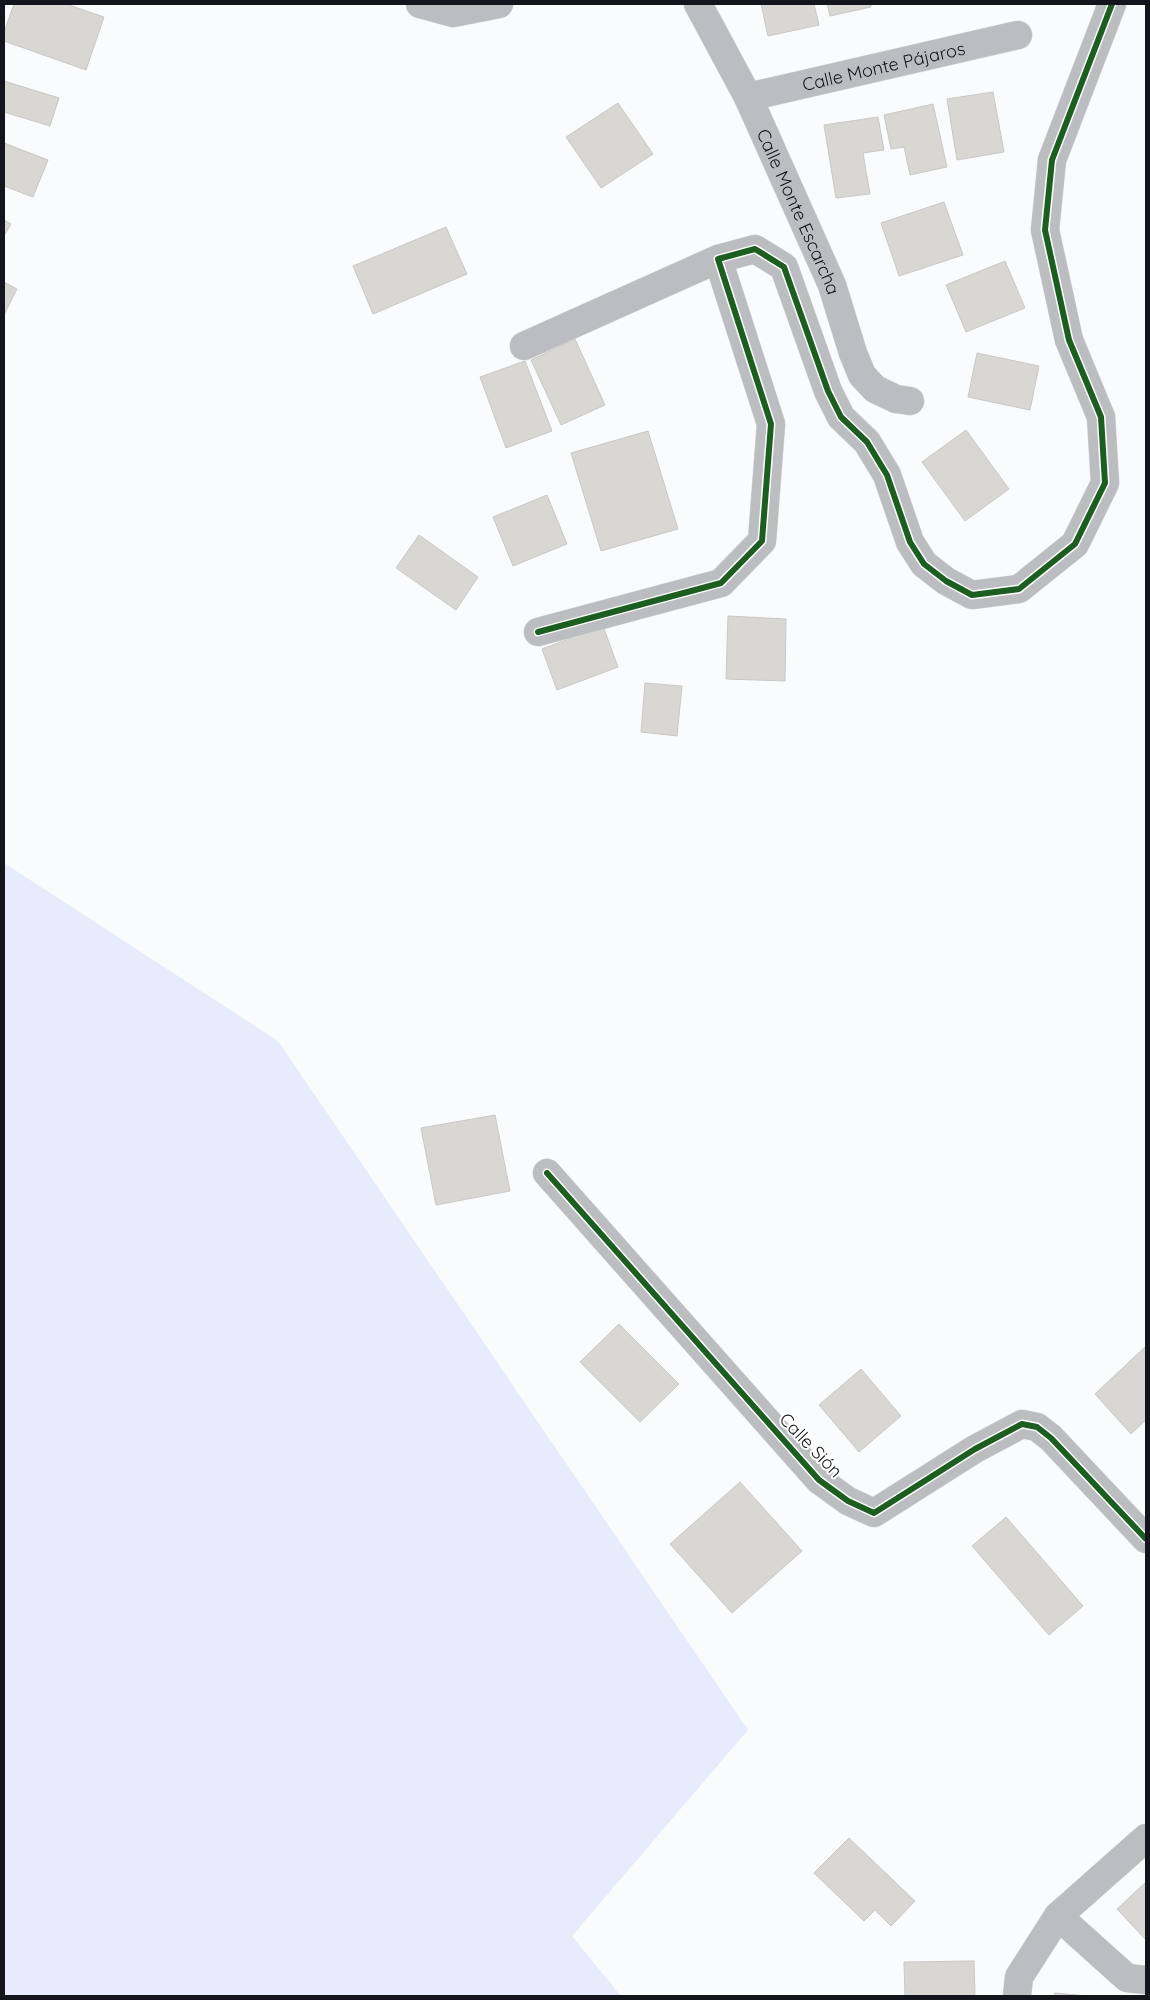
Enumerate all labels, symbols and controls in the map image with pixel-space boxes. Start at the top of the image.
street label: Calle Monte Pájaros [800,36,967,96]
street label: Calle Monte Escarcha [752,125,846,297]
street label: Calle Sión [775,1408,847,1482]

